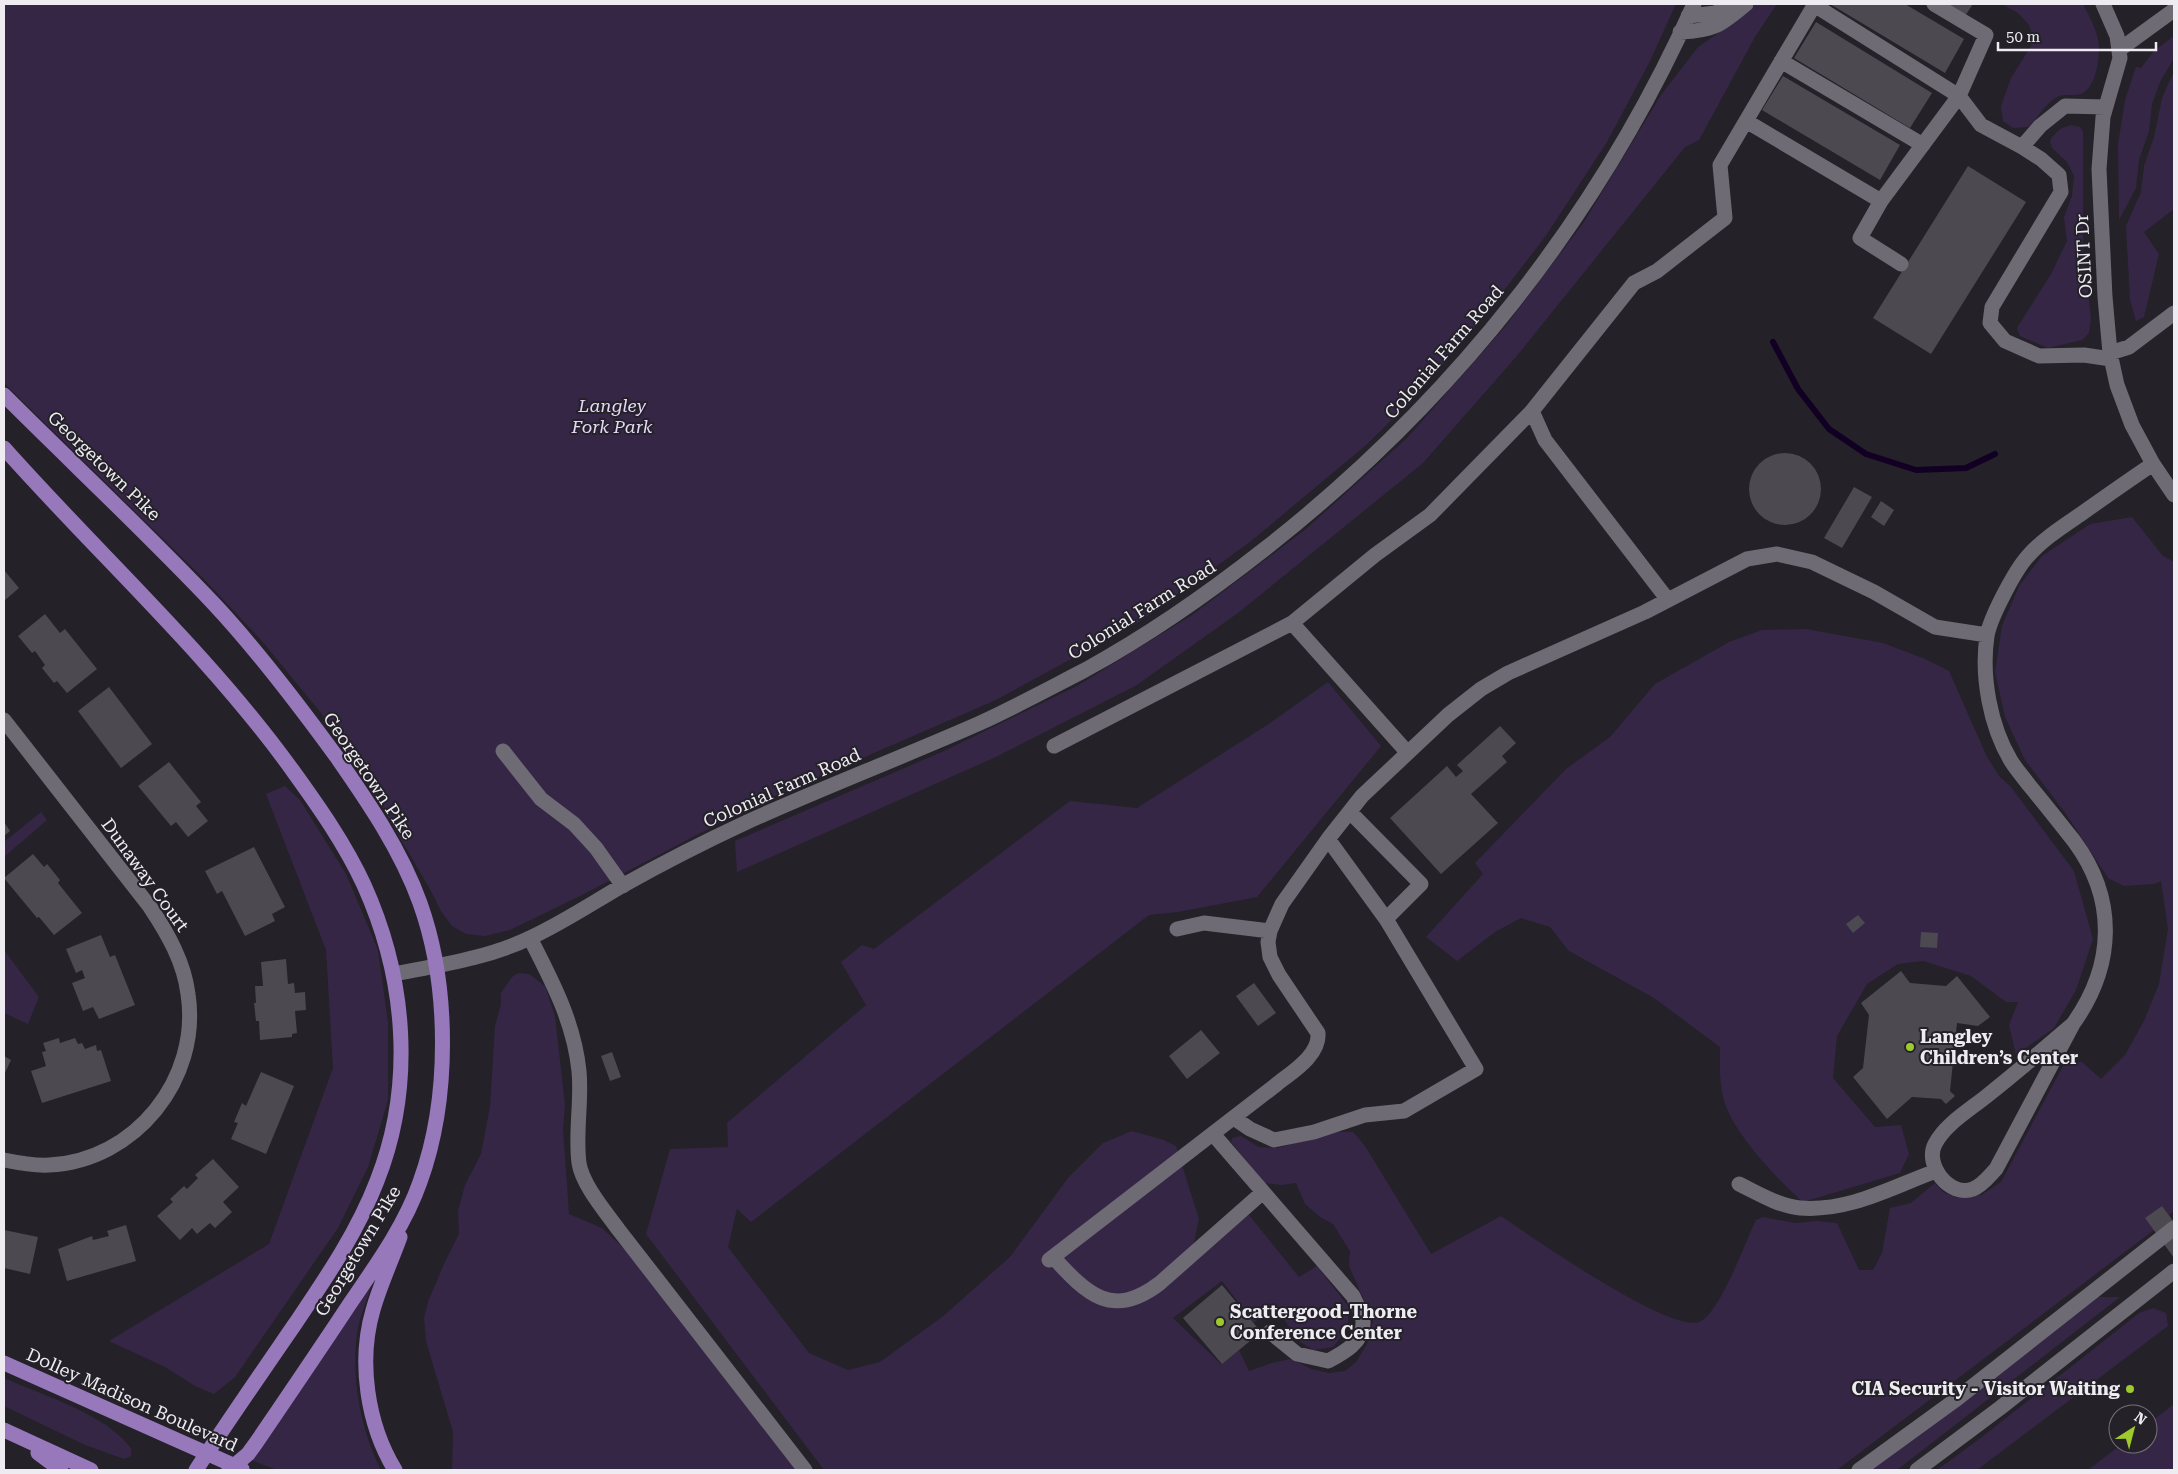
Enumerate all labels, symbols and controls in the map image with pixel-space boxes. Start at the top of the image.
scale bar [1998,20,2156,52]
text: 50 m [2006,28,2041,46]
street label: OSINT Dr [2071,213,2096,299]
street label: Colonial Farm Road [1380,280,1508,423]
park label: Langley Fork Park [570,395,653,437]
street label: Georgetown Pike [44,406,165,525]
street label: Colonial Farm Road [1064,555,1220,664]
street label: Georgetown Pike [319,708,420,843]
street label: Colonial Farm Road [700,743,864,832]
street label: Dunaway Court [97,814,194,936]
place label: Langley Children’s Center [1920,1026,2078,1068]
marker: Langley Children’s Center [1904,1041,1916,1053]
street label: Georgetown Pike [310,1182,405,1320]
place label: Scattergood-Thorne Conference Center [1230,1301,1418,1343]
marker: Scattergood-Thorne Conference Center [1214,1316,1226,1328]
street label: Dolley Madison Boulevard [23,1343,241,1456]
place label: CIA Security - Visitor Waiting [1852,1378,2121,1399]
marker: CIA Security - Visitor Waiting [2124,1383,2136,1395]
north arrow [2108,1404,2158,1454]
text: N [2132,1409,2150,1428]

